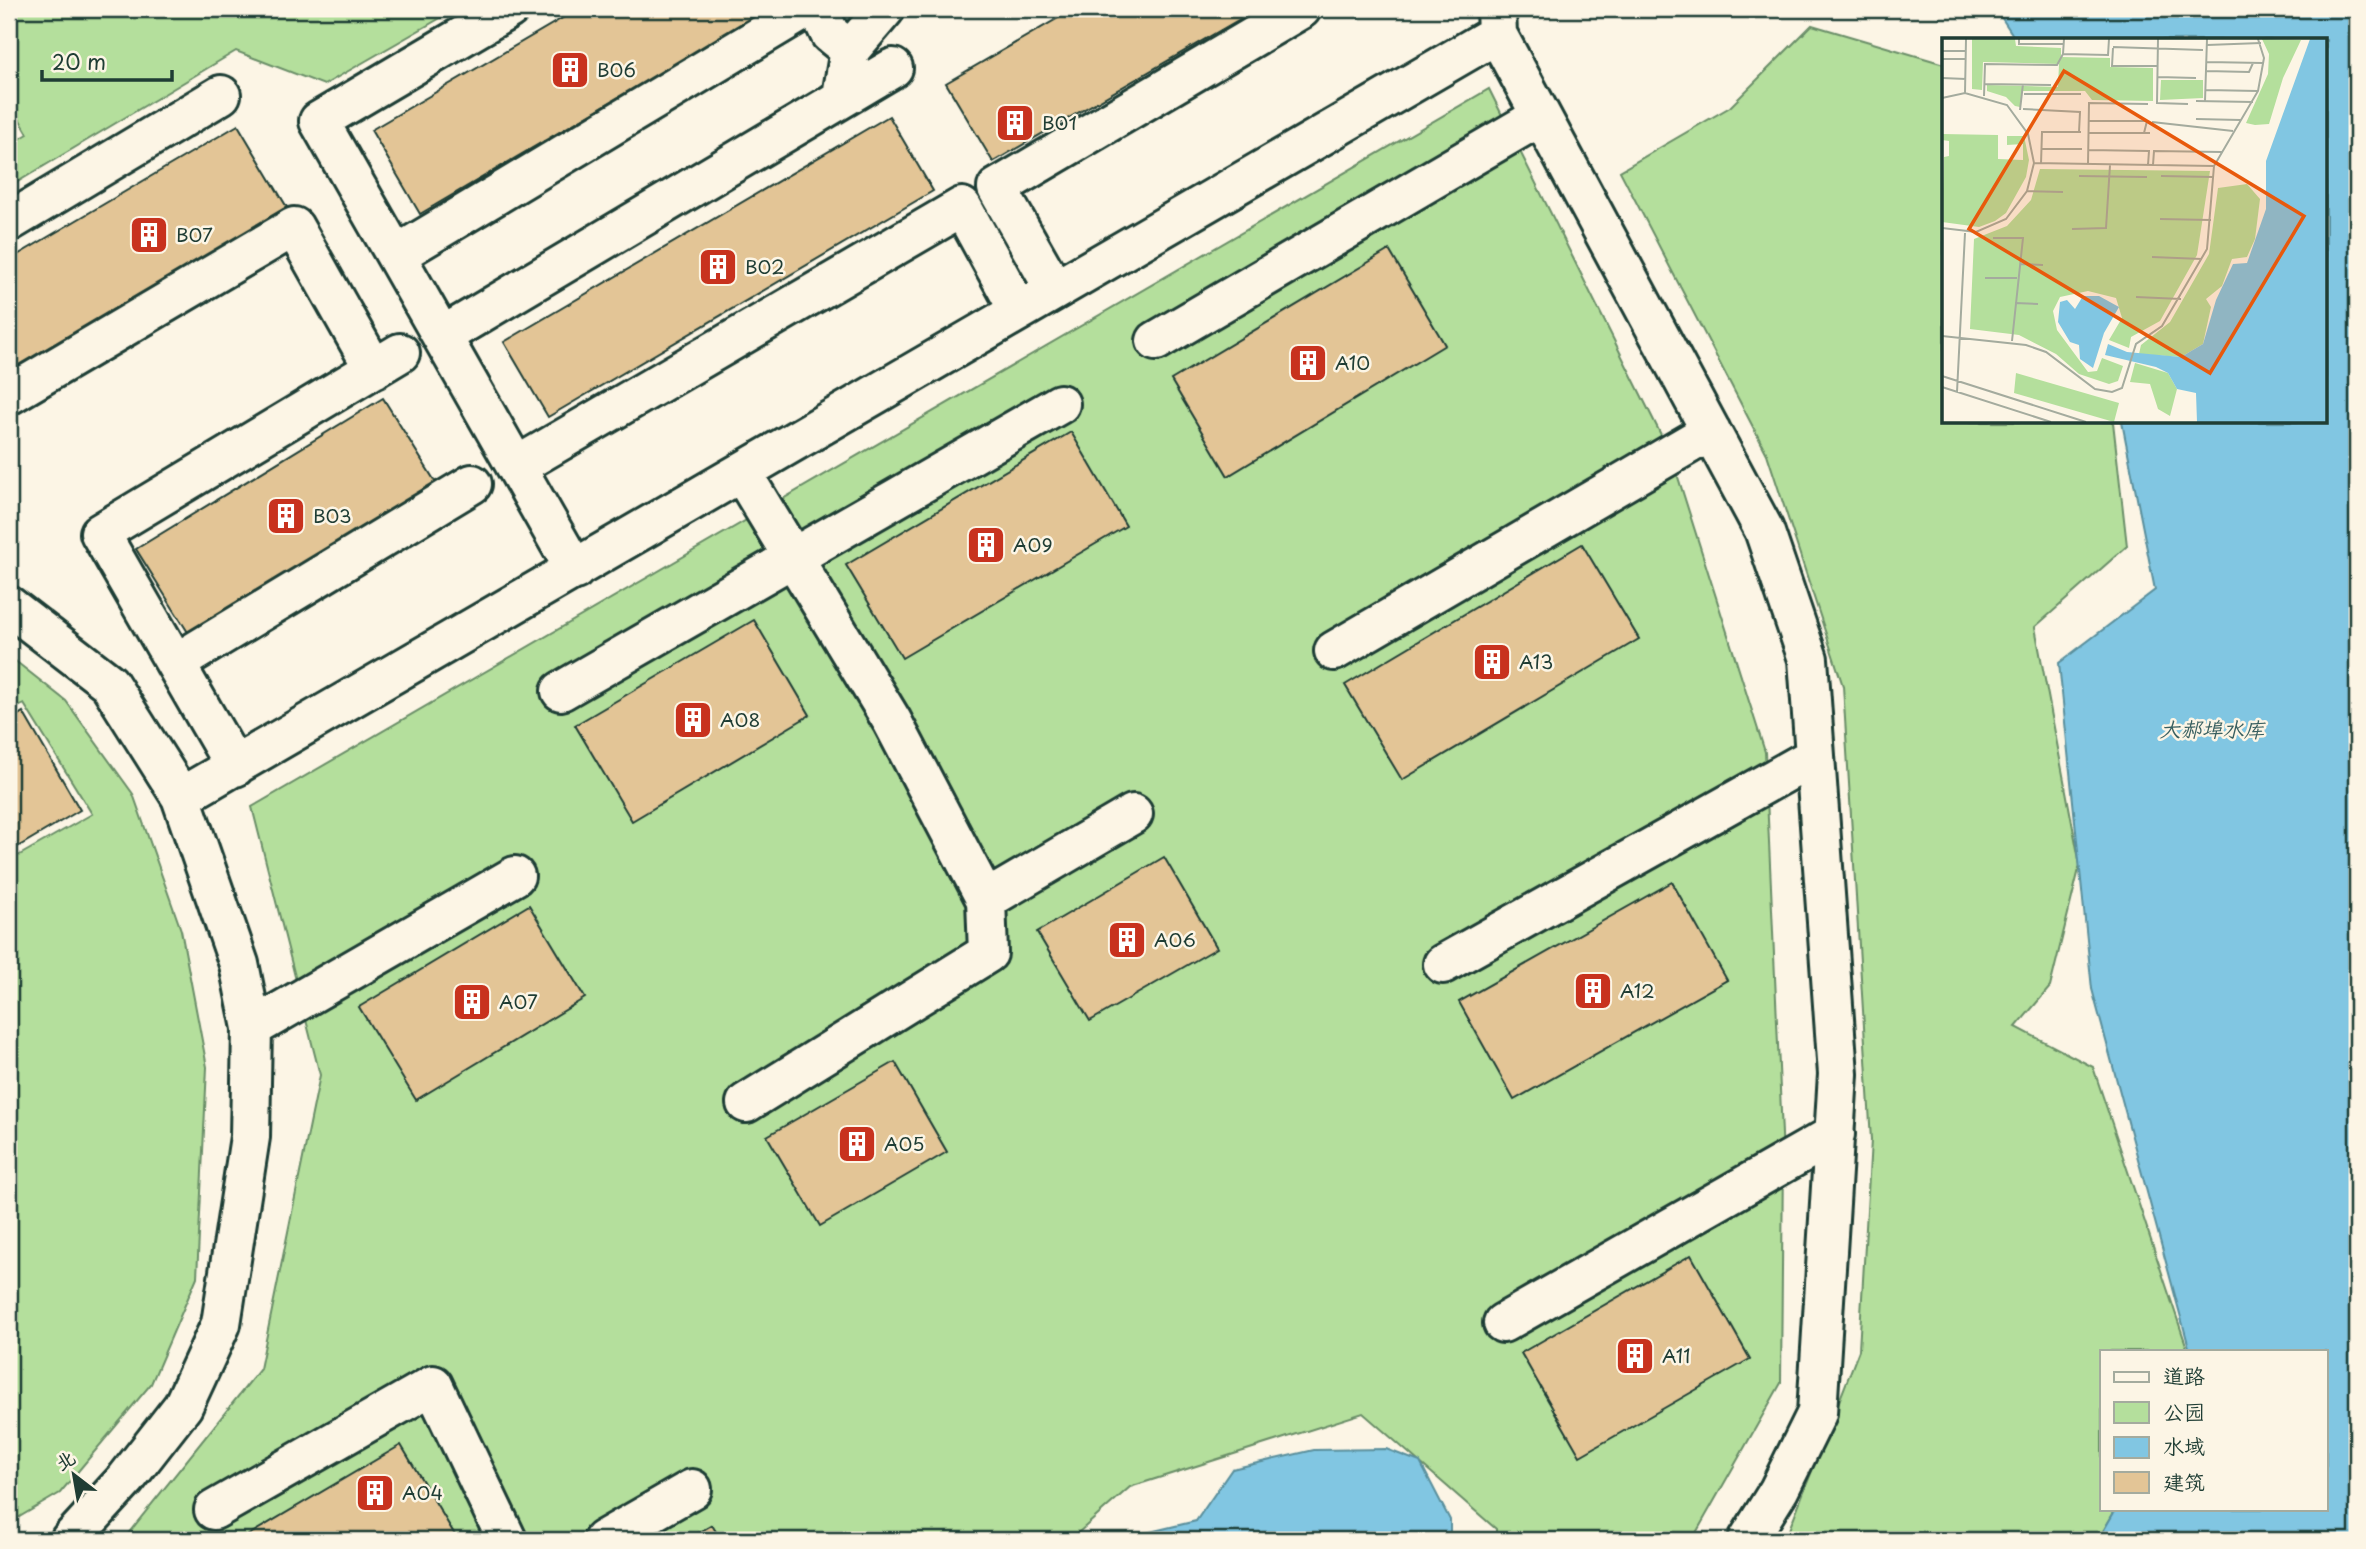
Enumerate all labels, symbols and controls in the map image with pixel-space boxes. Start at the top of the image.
scale bar [42,38,172,82]
inset map [1942,38,2328,424]
text: 20 m [52,45,106,77]
building icon: B06 [549,49,591,91]
place label: B06 [597,55,636,83]
building icon: B01 [994,102,1036,144]
place label: B01 [1042,108,1077,136]
building icon: B07 [128,214,170,256]
place label: B07 [176,220,213,248]
building icon: B02 [697,246,739,288]
place label: B02 [745,252,784,280]
building icon: A10 [1287,342,1329,384]
place label: A10 [1335,348,1370,376]
building icon: B03 [265,495,307,537]
place label: B03 [313,501,352,529]
building icon: A09 [965,524,1007,566]
place label: A09 [1013,530,1053,558]
building icon: A13 [1471,641,1513,683]
place label: A13 [1519,647,1553,675]
building icon: A08 [672,699,714,741]
place label: A08 [720,705,760,733]
water label: 大郝埠水库 [2160,712,2266,744]
building icon: A06 [1106,919,1148,961]
place label: A06 [1154,925,1196,953]
building icon: A12 [1572,970,1614,1012]
place label: A12 [1620,976,1655,1004]
building icon: A07 [451,981,493,1023]
place label: A07 [499,987,538,1015]
building icon: A05 [836,1123,878,1165]
place label: A05 [884,1129,925,1157]
building icon: A11 [1614,1335,1656,1377]
place label: A11 [1662,1341,1690,1369]
legend [2100,1350,2328,1510]
text: 道路 [2163,1359,2205,1391]
text: 公园 [2163,1395,2205,1427]
text: 水域 [2163,1429,2205,1461]
north arrow [38,1440,108,1510]
text: 北 [49,1443,80,1476]
text: 建筑 [2163,1465,2205,1497]
building icon: A04 [354,1472,396,1514]
place label: A04 [402,1478,443,1506]

